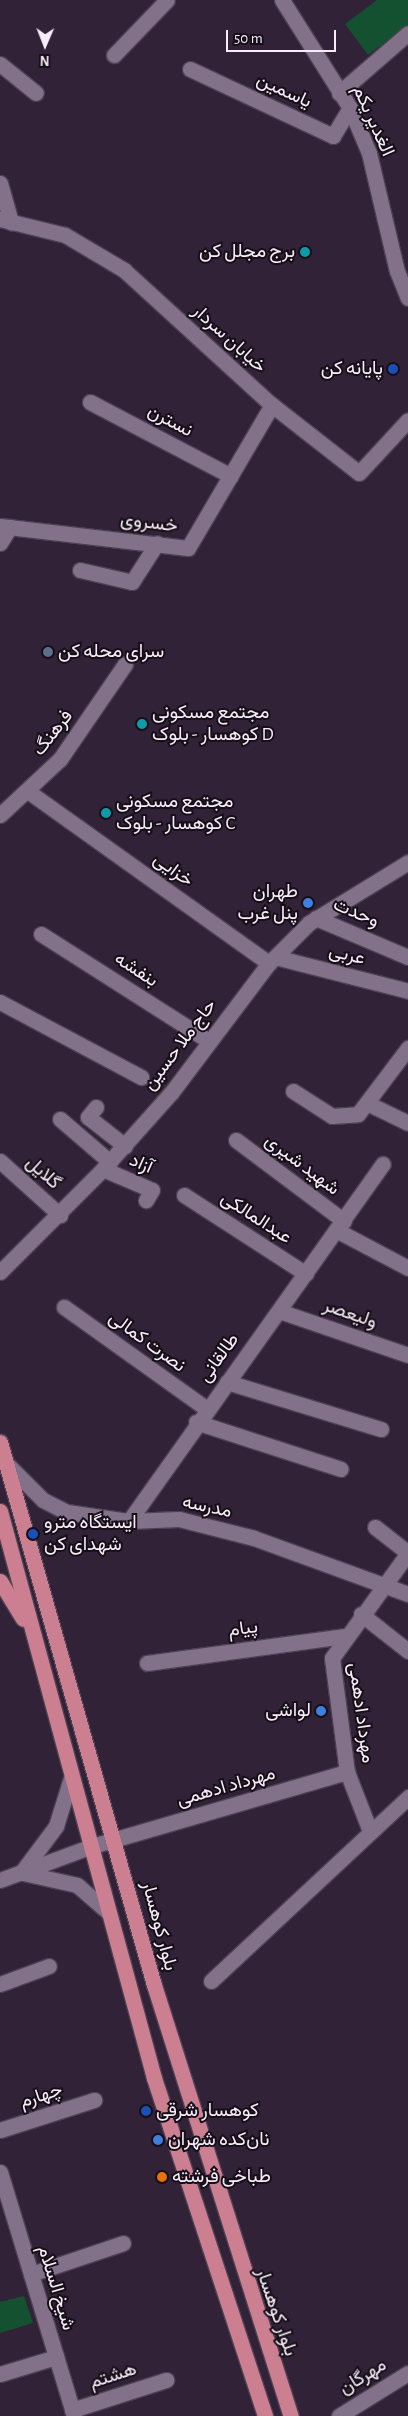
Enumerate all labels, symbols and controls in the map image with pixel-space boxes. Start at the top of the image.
north arrow [20,20,70,70]
scale bar [228,20,338,52]
text: 50 m [234,31,263,46]
text: N [40,53,50,67]
street label: یاسمین [253,68,315,114]
street label: الغدیر یکم [347,82,399,160]
place label: برج مجلل کن [199,241,295,263]
marker: برج مجلل کن [299,246,311,258]
street label: خیابان سردار [187,300,271,378]
place label: پایانه کن [321,358,383,380]
marker: پایانه کن [387,363,399,375]
street label: نسترن [143,400,197,442]
street label: خسروی [119,508,179,538]
place label: سرای محله کن [58,641,164,663]
marker: سرای محله کن [42,646,54,658]
place label: مجتمع مسکونی کوهسار - بلوک D [152,702,274,746]
street label: فرهنگ [28,705,78,761]
marker: مجتمع مسکونی کوهسار - بلوک D [136,718,148,730]
place label: مجتمع مسکونی کوهسار - بلوک C [116,791,235,835]
marker: مجتمع مسکونی کوهسار - بلوک C [100,807,112,819]
street label: خزایی [148,848,198,892]
place label: طهران پنل غرب [237,881,298,925]
street label: وحدت [330,893,382,933]
marker: طهران پنل غرب [302,897,314,909]
street label: عربی [327,940,367,970]
street label: بنفشه [110,948,162,992]
street label: حاج ملا حسین [138,995,222,1095]
street label: شهید شیری [260,1129,344,1201]
street label: آزاد [126,1149,156,1179]
street label: گلایل [21,1151,65,1195]
street label: عبدالمالکی [216,1187,296,1249]
street label: ولیعصر [320,1294,380,1334]
street label: نصرت کمالی [104,1306,190,1378]
street label: طالقانی [194,1329,244,1387]
street label: مدرسه [180,1491,234,1523]
place label: ایستگاه مترو شهدای کن [44,1512,137,1556]
marker: ایستگاه مترو شهدای کن [26,1527,40,1541]
street label: پیام [227,1616,259,1642]
street label: مهرداد ادهمی [343,1661,379,1765]
place label: لواشی [265,1700,311,1722]
marker: لواشی [315,1705,327,1717]
street label: مهرداد ادهمى [174,1762,278,1812]
street label: بلوار کوهسار [136,1879,182,1973]
street label: چهارم [17,2078,65,2114]
place label: کوهسار شرقی [156,2100,259,2122]
marker: کوهسار شرقی [140,2105,152,2117]
place label: نان‌کده شهران [168,2129,270,2151]
marker: نان‌کده شهران [152,2134,164,2146]
place label: طباخی فرشته [172,2166,271,2188]
marker: طباخی فرشته [156,2171,168,2183]
street label: شیخ السلام [32,2243,80,2333]
street label: بلوار کوهسار [250,2265,302,2359]
street label: مهرگان [335,2354,391,2400]
street label: هشتم [87,2358,139,2394]

